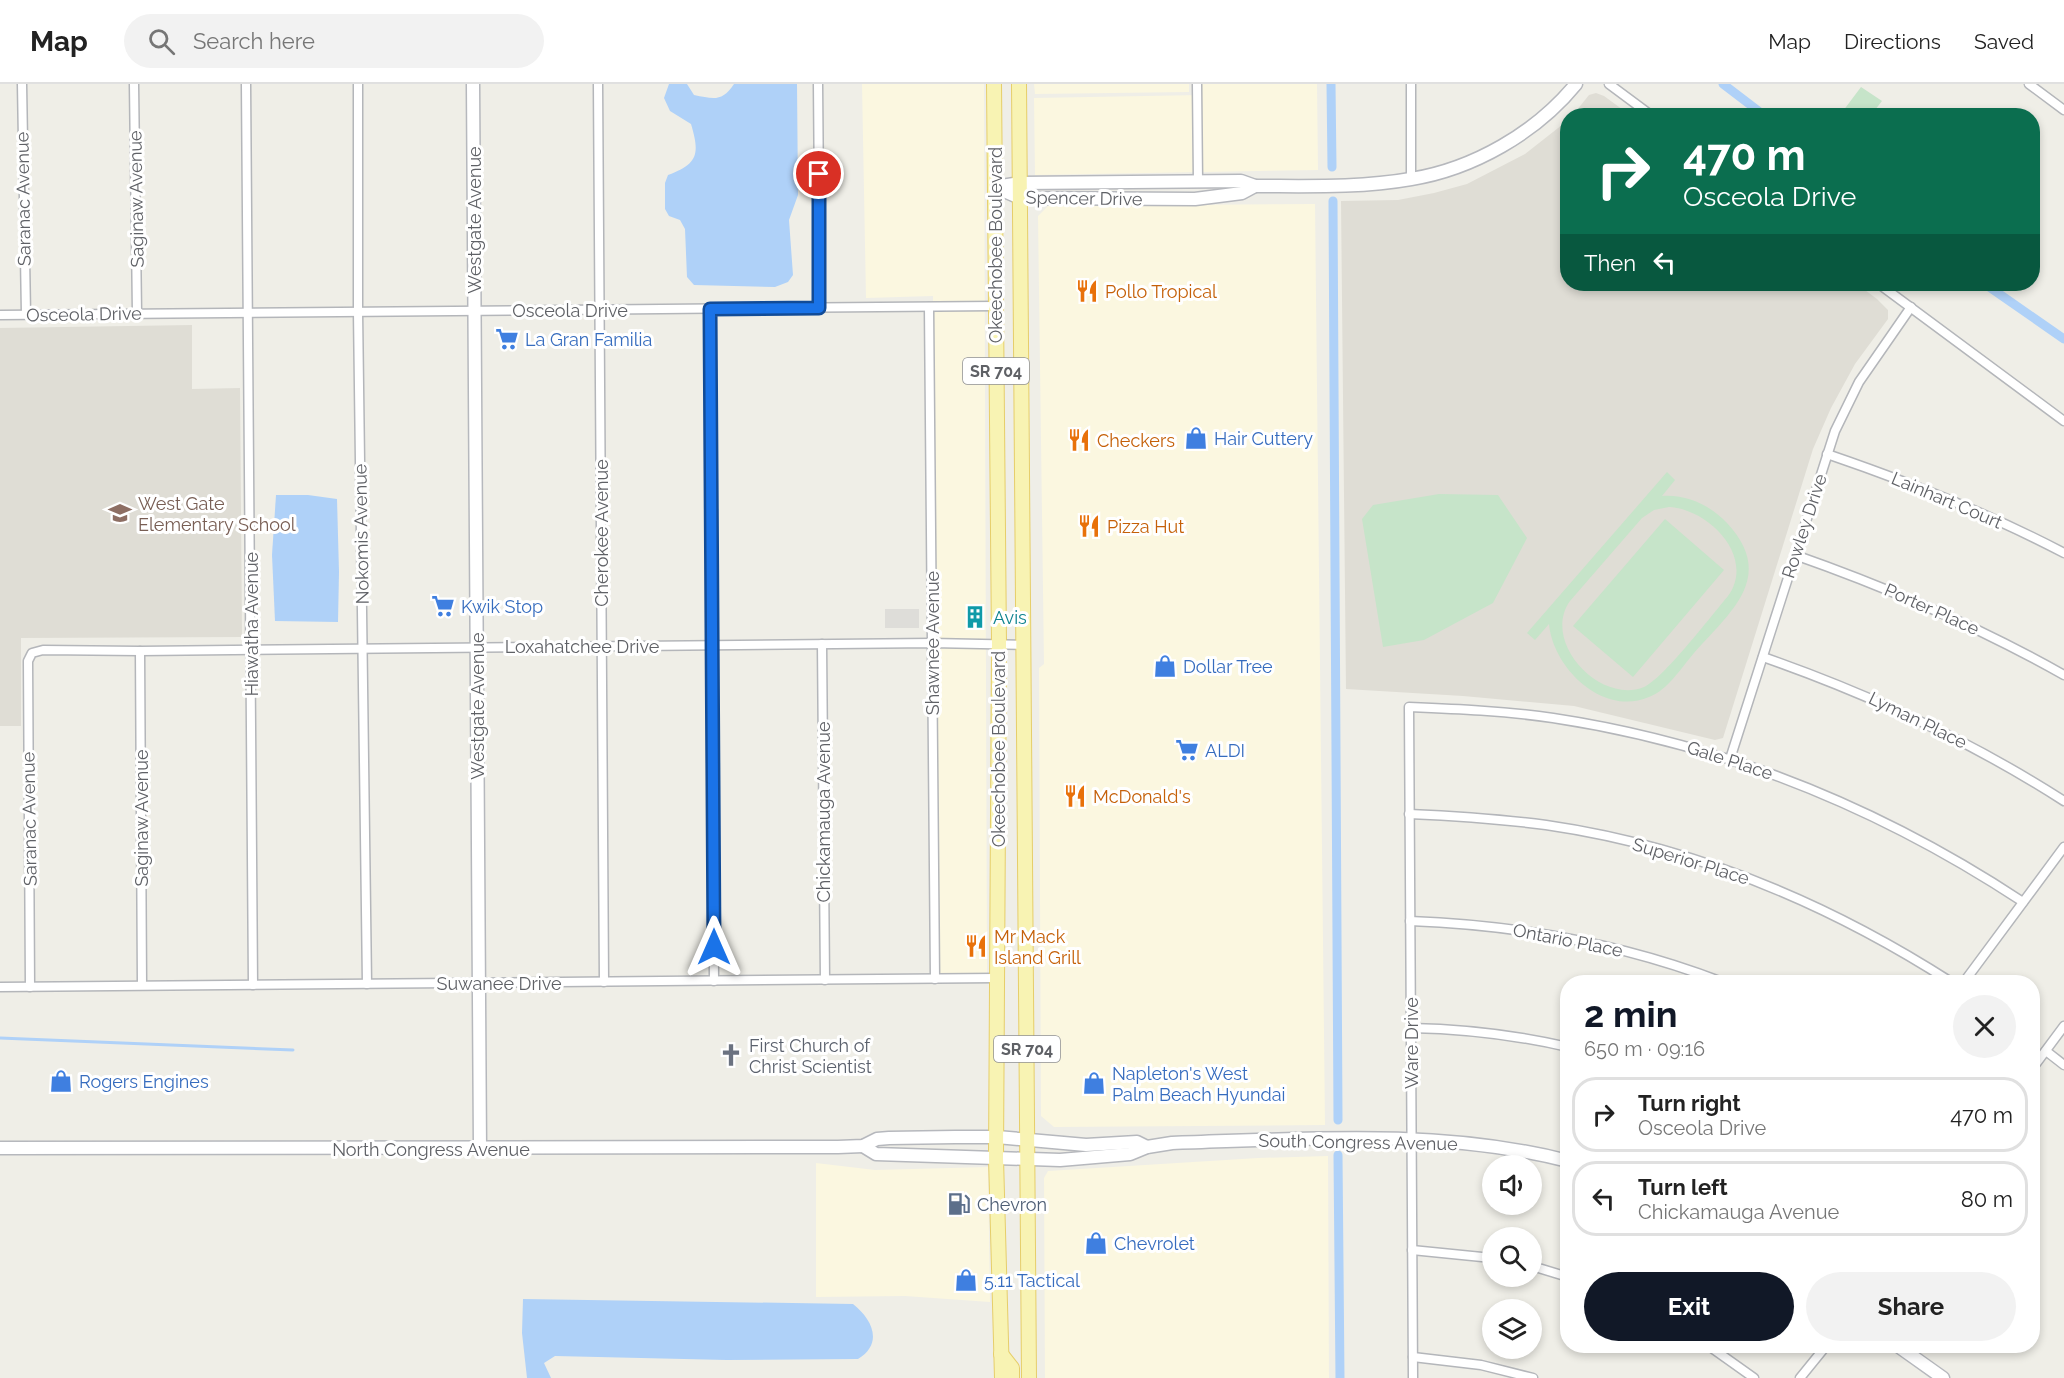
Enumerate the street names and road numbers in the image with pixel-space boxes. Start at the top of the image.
street label: Saginaw Avenue [124,130,148,268]
street label: Saranac Avenue [11,131,35,266]
street label: Westgate Avenue [464,146,485,294]
street label: Okeechobee Boulevard [985,147,1006,343]
street label: Spencer Drive [1025,186,1143,210]
street label: Osceola Drive [512,300,628,321]
street label: Osceola Drive [26,302,142,326]
road number: SR 704 [963,358,1029,384]
street label: Cherokee Avenue [591,459,612,607]
street label: Nokomis Avenue [349,463,373,604]
street label: Lainhart Court [1889,467,2005,533]
street label: Rowley Drive [1777,471,1831,581]
street label: Hiawatha Avenue [241,551,262,696]
street label: Shawnee Avenue [922,570,943,715]
street label: Porter Place [1881,579,1983,639]
street label: Westgate Avenue [467,632,488,780]
street label: Loxahatchee Drive [505,636,660,657]
street label: Okeechobee Boulevard [988,651,1009,847]
street label: Lyman Place [1866,687,1971,753]
street label: Chickamauga Avenue [813,721,834,903]
street label: Gale Place [1684,736,1776,784]
street label: Saginaw Avenue [131,749,152,887]
street label: Saranac Avenue [17,751,41,886]
street label: Superior Place [1630,833,1752,889]
street label: Ontario Place [1511,919,1625,961]
street label: Suwanee Drive [437,973,562,994]
street label: Ware Drive [1401,997,1422,1089]
road number: SR 704 [994,1036,1060,1062]
street label: South Congress Avenue [1258,1130,1458,1154]
street label: North Congress Avenue [332,1139,530,1160]

